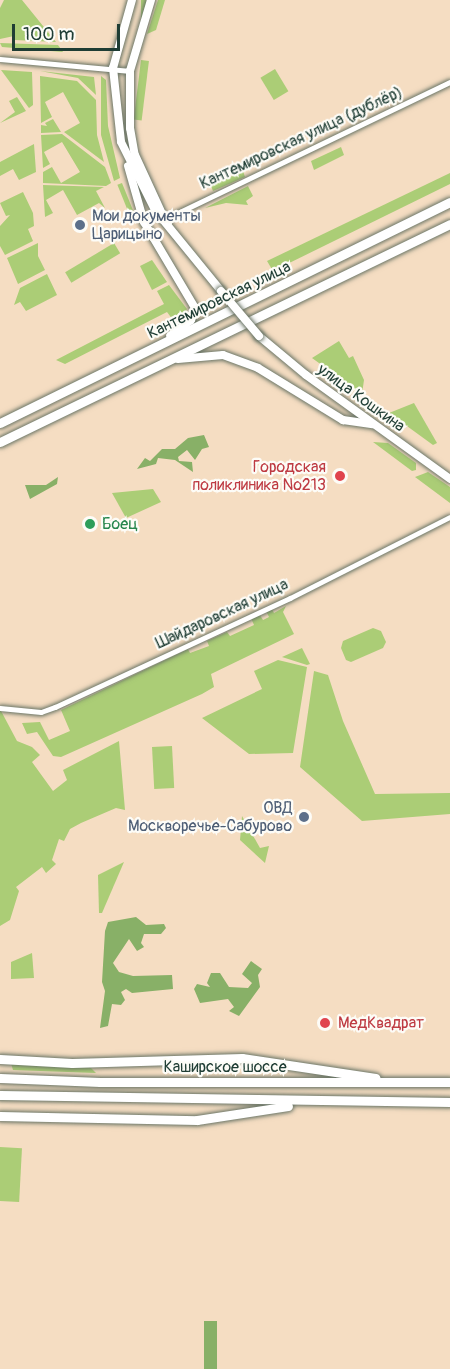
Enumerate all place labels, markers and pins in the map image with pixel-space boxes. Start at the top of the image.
place label: Мои документы Царицыно [92,206,201,244]
marker: Мои документы Царицыно [73,218,87,232]
place label: Городская поликлиника №213 [192,457,326,495]
marker: Городская поликлиника №213 [331,467,349,485]
place label: Боец [102,514,138,534]
marker: Боец [83,517,97,531]
place label: ОВД Москворечье-Сабурово [128,798,292,836]
marker: ОВД Москворечье-Сабурово [297,810,311,824]
place label: МедКвадрат [338,1013,424,1033]
marker: МедКвадрат [316,1014,334,1032]

